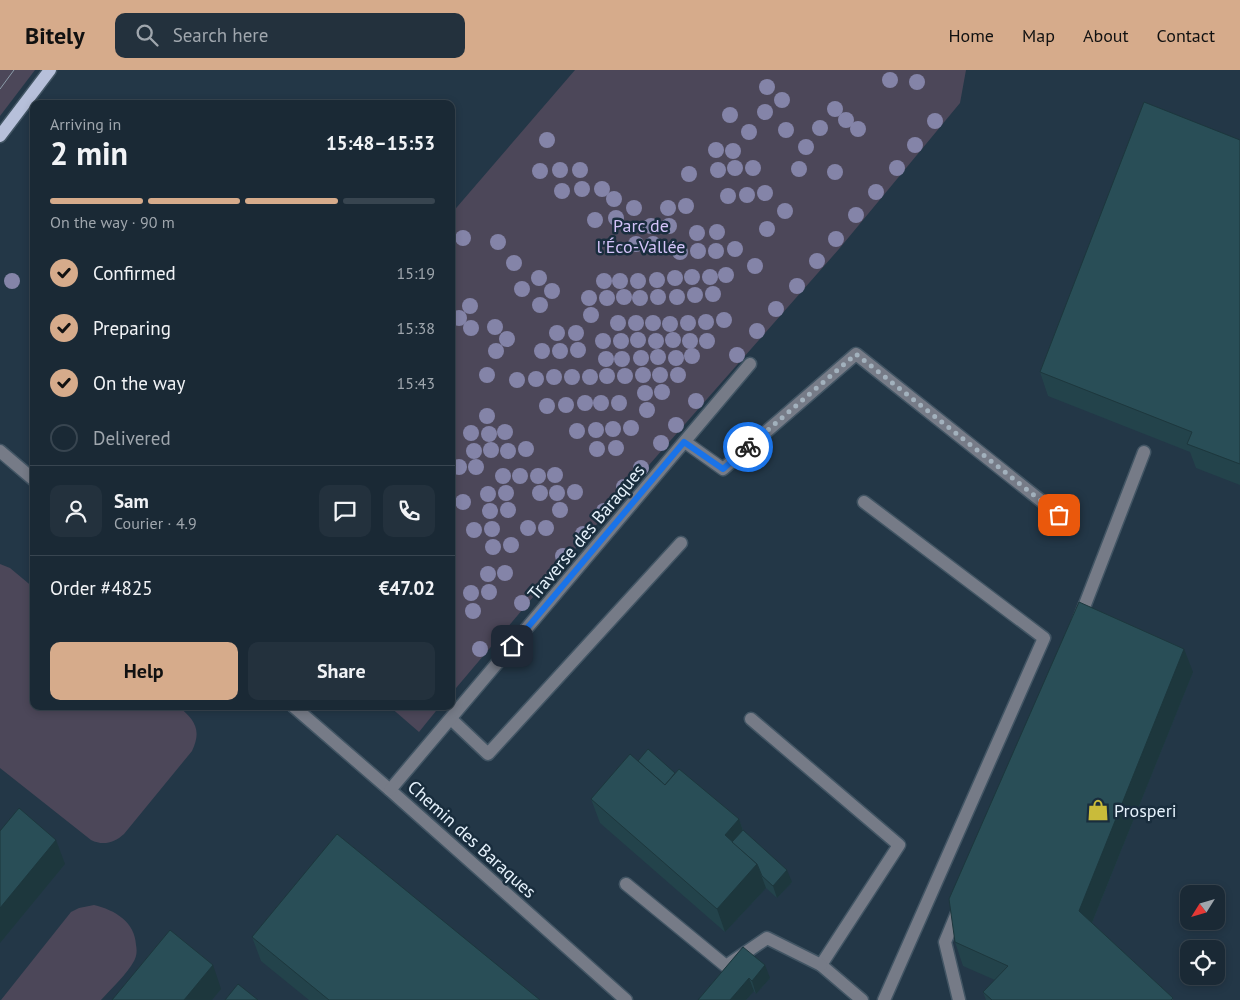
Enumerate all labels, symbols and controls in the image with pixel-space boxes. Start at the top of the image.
search box [115,13,465,58]
text: Bitely [25,20,85,51]
icon: search [133,21,161,49]
text: Search here [173,23,268,47]
text: Home [948,24,994,47]
text: Map [1022,24,1055,47]
text: About [1083,24,1129,47]
text: Contact [1157,24,1215,47]
text: Arriving in [50,114,121,134]
text: 15:48–15:53 [326,131,435,155]
text: 2 min [50,132,128,174]
text: On the way · 90 m [50,212,175,232]
park label: Parc de l'Éco-Vallée [597,214,686,258]
icon: check [50,259,78,287]
text: Confirmed [93,261,176,285]
text: 15:19 [397,263,435,283]
icon: check [50,314,78,342]
text: Preparing [93,316,171,340]
text: 15:38 [397,318,435,338]
icon: check [50,369,78,397]
text: On the way [93,371,185,395]
text: 15:43 [397,373,435,393]
courier [723,422,773,472]
text: Delivered [93,426,171,450]
icon: bike [734,433,762,461]
street label: Traverse des Baraques [522,459,650,605]
button: person [50,485,102,537]
button: chat [319,485,371,537]
button: phone [383,485,435,537]
text: Sam [114,489,149,513]
pin [1038,494,1080,536]
icon: bag [1045,501,1073,529]
text: Courier · 4.9 [114,513,197,533]
text: Order #4825 [50,576,153,600]
text: €47.02 [379,576,435,600]
pin [491,625,533,667]
icon: home [498,632,526,660]
button: Help [50,642,238,700]
button: Share [248,642,435,700]
street label: Chemin des Baraques [403,775,541,903]
shop icon: Prosperi [1085,797,1111,823]
place label: Prosperi [1114,799,1177,822]
north arrow [1180,885,1225,930]
map controls [1180,885,1225,985]
button: locate [1180,940,1225,985]

